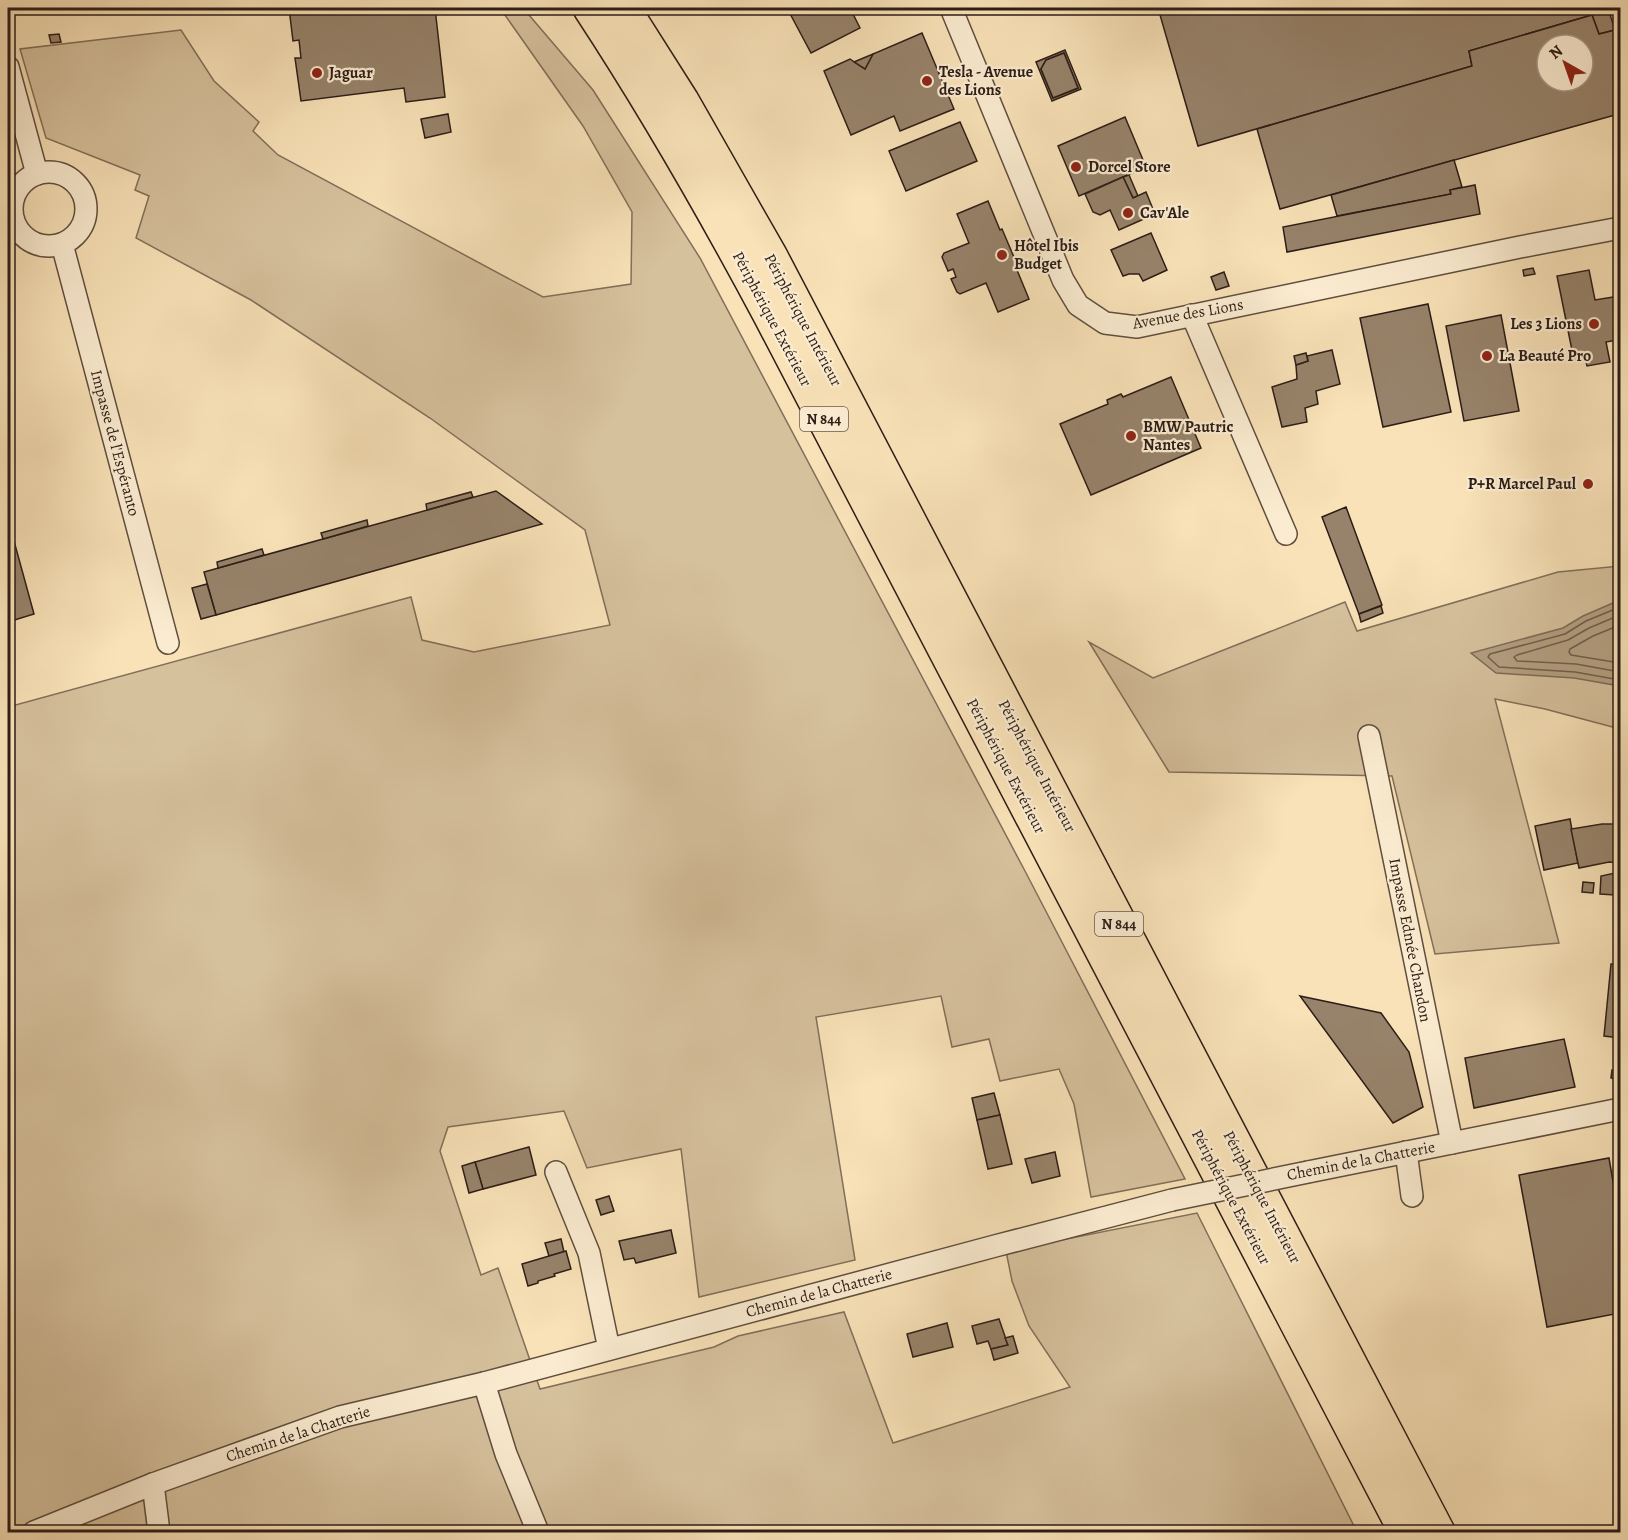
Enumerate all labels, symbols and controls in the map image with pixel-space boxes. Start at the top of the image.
north arrow [1535,33,1595,93]
text: N [1544,40,1568,64]
place label: Tesla - Avenue des Lions [939,61,1033,101]
place label: Jaguar [329,62,373,84]
marker: Jaguar [310,66,324,80]
marker: Tesla - Avenue des Lions [920,74,934,88]
place label: Dorcel Store [1088,156,1171,178]
marker: Dorcel Store [1069,160,1083,174]
place label: Cav'Ale [1140,202,1189,224]
marker: Cav'Ale [1121,206,1135,220]
place label: Hôtel Ibis Budget [1014,235,1079,275]
street label: Périphérique Extérieur [727,248,817,390]
marker: Hôtel Ibis Budget [995,248,1009,262]
street label: Périphérique Intérieur [759,250,847,390]
street label: Avenue des Lions [1130,293,1245,335]
place label: Les 3 Lions [1510,313,1582,335]
marker: Les 3 Lions [1587,317,1601,331]
place label: La Beauté Pro [1499,345,1591,367]
marker: La Beauté Pro [1480,349,1494,363]
street label: Impasse de l'Espéranto [85,367,145,519]
road number: N 844 [800,407,848,431]
place label: BMW Pautric Nantes [1143,416,1233,456]
marker: BMW Pautric Nantes [1124,429,1138,443]
place label: P+R Marcel Paul [1468,473,1577,495]
marker: P+R Marcel Paul [1581,477,1595,491]
street label: Périphérique Extérieur [961,695,1051,837]
street label: Périphérique Intérieur [993,696,1081,836]
street label: Impasse Edmée Chandon [1383,856,1437,1024]
road number: N 844 [1095,912,1143,936]
street label: Périphérique Extérieur [1186,1126,1276,1268]
street label: Périphérique Intérieur [1218,1127,1306,1267]
street label: Chemin de la Chatterie [1285,1136,1437,1186]
street label: Chemin de la Chatterie [743,1263,895,1323]
street label: Chemin de la Chatterie [223,1400,373,1468]

